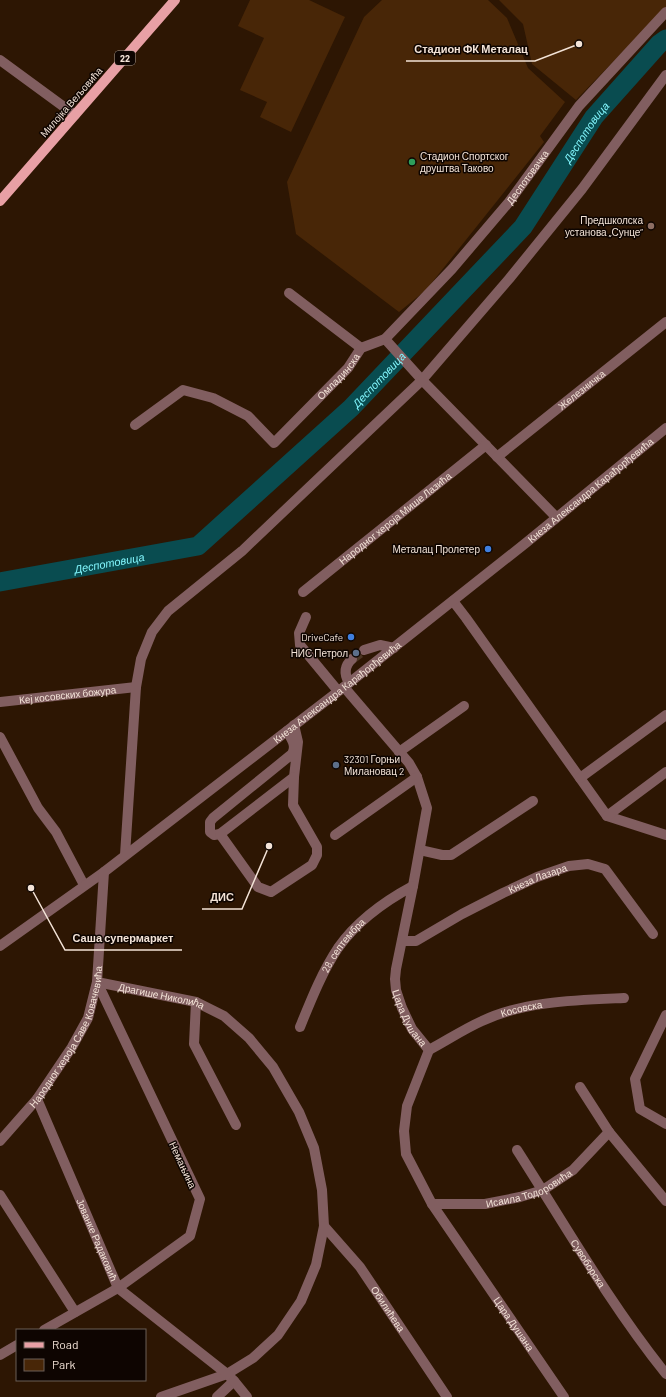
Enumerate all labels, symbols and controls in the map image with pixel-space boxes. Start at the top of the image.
callout: Стадион ФК Металац [406,38,535,61]
text: Стадион ФК Металац [414,42,528,55]
road number: 22 [115,51,135,65]
street label: Милојка Вељовића [37,64,105,139]
water label: Деспотовица [559,99,611,166]
street label: Деспотовачка [504,147,551,206]
place label: Стадион Спортског друштва Таково [420,150,509,174]
marker: Стадион Спортског друштва Таково [407,157,417,167]
place label: Предшколска установа „Сунце” [565,214,643,238]
marker: Предшколска установа „Сунце” [646,221,656,231]
water label: Деспотовица [348,349,408,411]
street label: Омладинска [314,351,362,402]
street label: Железничка [556,367,608,412]
street label: Кнеза Александра Карађорђевића [525,435,656,545]
street label: Народног хероја Мише Лазића [336,469,454,567]
place label: Металац Пролетер [392,543,480,555]
marker: Металац Пролетер [483,544,493,554]
water label: Деспотовица [71,549,145,575]
place label: DriveCafe [301,631,343,643]
marker: DriveCafe [346,632,356,642]
street label: Кнеза Александра Карађорђевића [271,638,404,746]
place label: НИС Петрол [291,647,348,659]
marker: НИС Петрол [351,648,361,658]
street label: Кеј косовских божура [18,683,117,706]
place label: 32301 Горњи Милановац 2 [344,753,404,777]
marker: 32301 Горњи Милановац 2 [331,760,341,770]
street label: Кнеза Лазара [506,861,569,896]
callout: ДИС [202,886,242,909]
text: ДИС [210,890,234,903]
street label: 28. септембра [319,915,368,974]
callout: Саша супермаркет [65,927,182,950]
text: Саша супермаркет [73,931,174,944]
street label: Народног хероја Саве Ковачевића [27,965,104,1110]
street label: Драгише Николића [117,980,207,1012]
street label: Цара Душана [390,988,430,1049]
street label: Косовска [499,998,544,1019]
street label: Немањина [167,1140,199,1191]
street label: Исаила Тодоровића [485,1166,574,1210]
street label: Јованке Радаковић [74,1196,120,1283]
street label: Сувоборска [568,1237,608,1290]
street label: Обилићева [368,1284,408,1334]
street label: Цара Душана [491,1294,537,1354]
legend [16,1329,146,1381]
text: Road [52,1337,79,1351]
text: Park [52,1357,76,1371]

